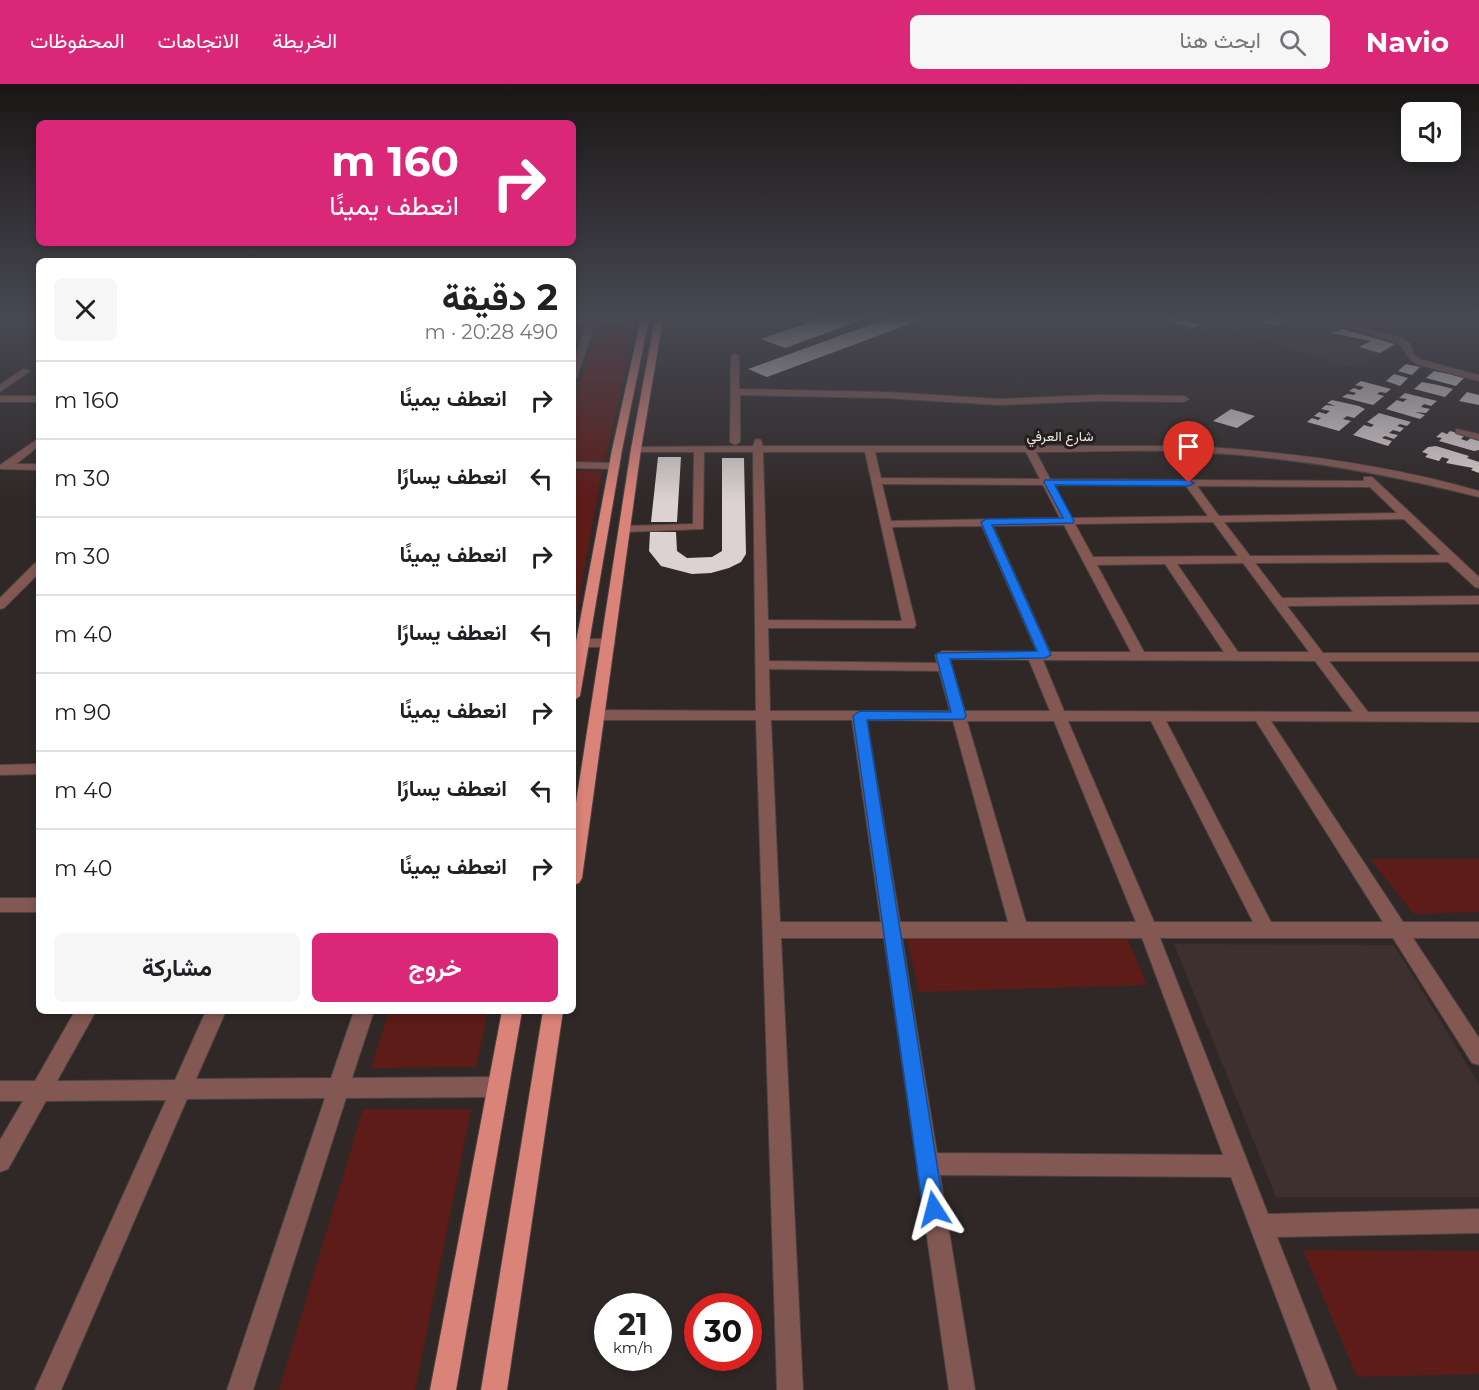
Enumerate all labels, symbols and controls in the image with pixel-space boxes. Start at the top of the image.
search box [910,15,1330,69]
text: Navio [1366,25,1449,59]
icon: search [1276,26,1309,59]
text: ابحث هنا [1180,27,1261,54]
text: المحفوظات [30,28,125,53]
text: الاتجاهات [158,28,239,53]
text: الخريطة [272,28,337,53]
map controls [1401,102,1461,162]
button: sound [1401,102,1461,162]
text: 160 m [331,135,459,187]
icon: right [480,144,558,222]
text: انعطف يمينًا [329,189,459,222]
text: 2 دقيقة [442,275,558,319]
button: close [54,278,117,341]
text: 490 m · 20:28 [425,320,558,344]
icon: right [525,384,558,417]
text: انعطف يمينًا [399,385,507,412]
text: 160 m [54,387,119,414]
pin [1163,421,1214,483]
street label: شارع العرفي [1026,427,1094,448]
icon: arrive [1172,430,1205,463]
icon: left [525,462,558,495]
text: انعطف يسارًا [397,463,507,490]
text: 30 m [54,465,110,492]
icon: right [525,540,558,573]
text: انعطف يمينًا [399,541,507,568]
text: 30 m [54,543,110,570]
icon: left [525,618,558,651]
text: انعطف يسارًا [397,619,507,646]
text: 40 m [54,621,112,648]
icon: right [525,696,558,729]
text: انعطف يمينًا [399,697,507,724]
text: 90 m [54,699,111,726]
icon: left [525,774,558,807]
text: انعطف يسارًا [397,775,507,802]
text: 40 m [54,777,112,804]
icon: right [525,852,558,885]
text: انعطف يمينًا [399,853,507,880]
text: 40 m [54,855,112,882]
button: مشاركة [54,933,300,1002]
button: خروج [312,933,558,1002]
position arrow [902,1177,966,1241]
speed limit sign: 30 [684,1293,762,1371]
text: 21 [618,1306,648,1343]
text: km/h [613,1338,653,1357]

